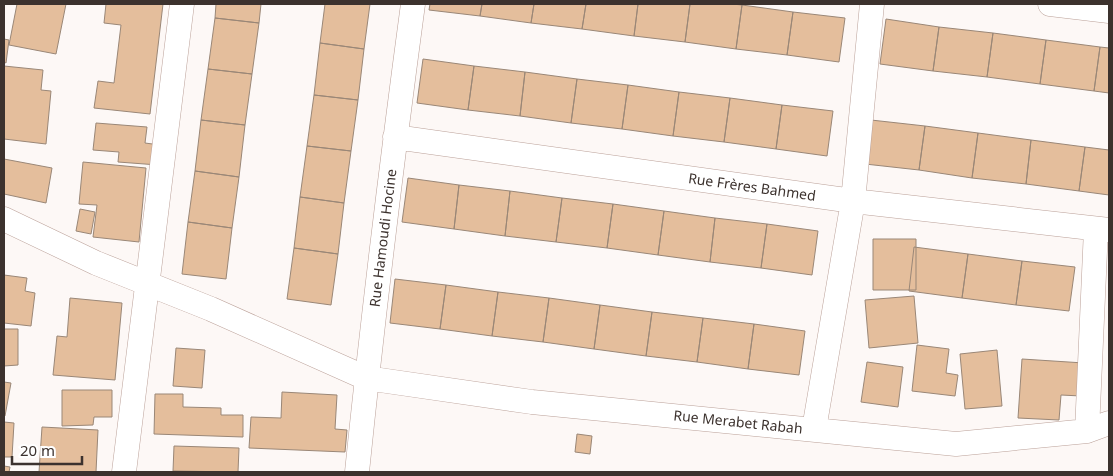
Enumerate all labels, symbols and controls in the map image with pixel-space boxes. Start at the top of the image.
street label: Rue Hamoudi Hocine [365,168,400,308]
street label: Rue Frères Bahmed [687,168,817,205]
street label: Rue Merabet Rabah [673,405,804,438]
scale bar [12,434,82,466]
text: 20 m [20,440,55,460]

